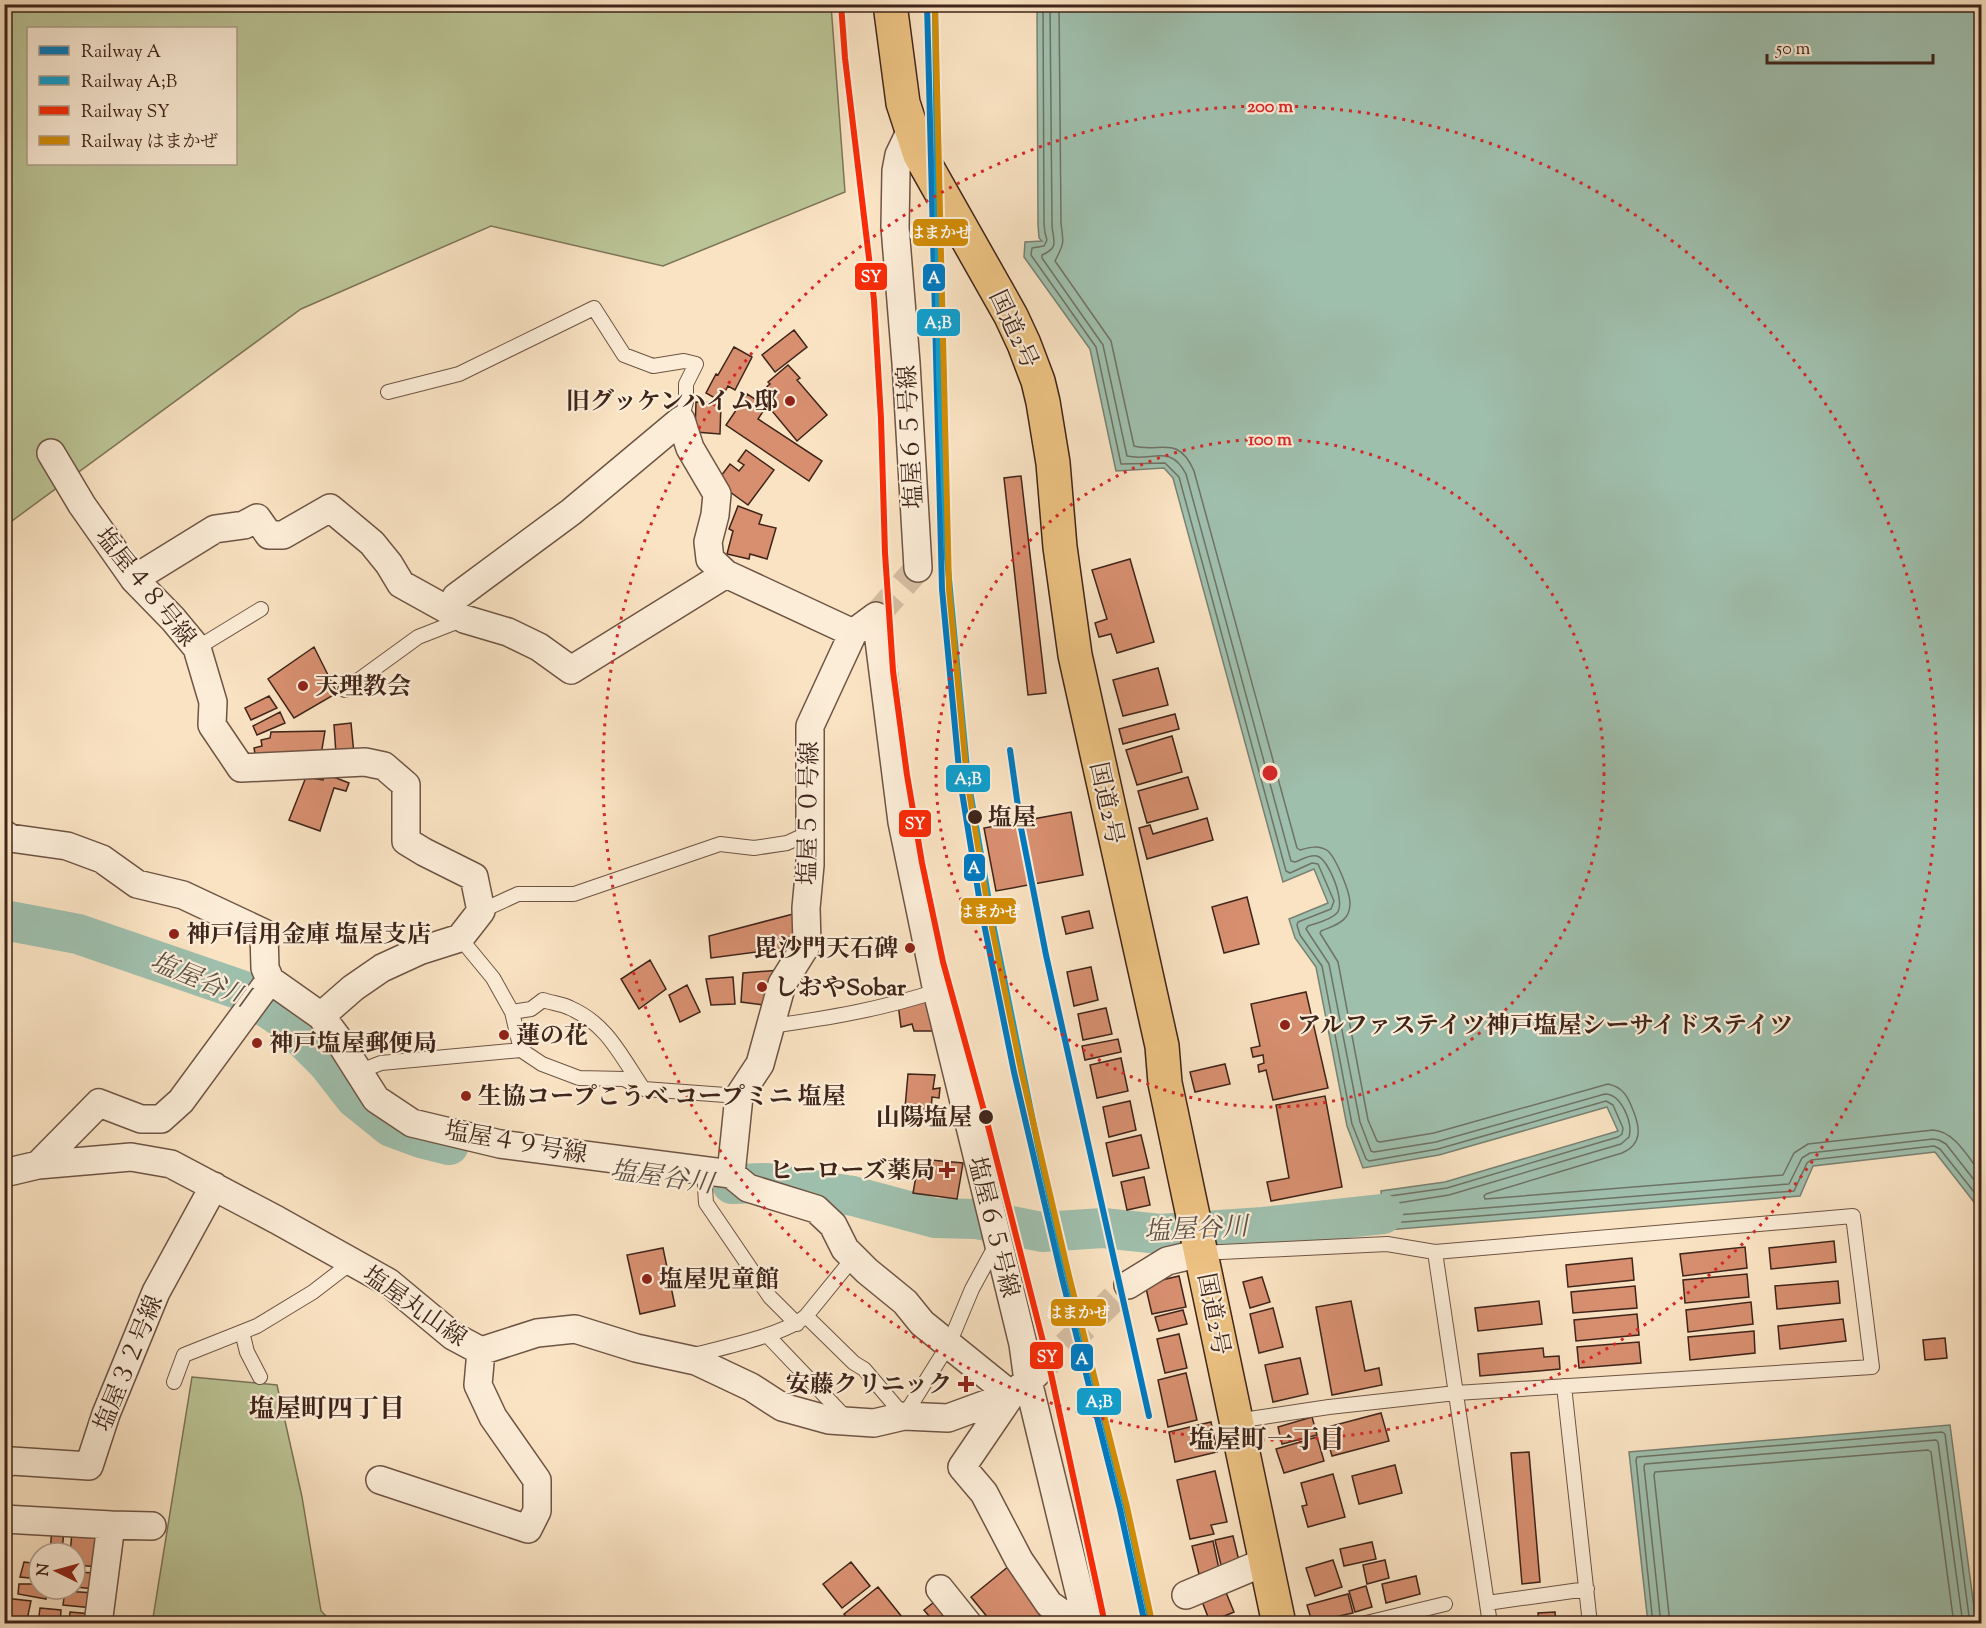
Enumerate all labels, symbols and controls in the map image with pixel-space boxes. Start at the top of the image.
legend [27,27,237,165]
scale bar [1767,27,1934,65]
text: 50 m [1775,37,1811,63]
text: Railway A [81,40,161,66]
text: Railway A;B [81,70,177,96]
text: 200 m [1247,95,1293,121]
text: Railway SY [81,100,170,126]
text: Railway はまかぜ [81,130,218,156]
line badge: はまかぜ [912,218,969,247]
text: はまかぜ [908,223,972,246]
line badge: SY [854,262,888,291]
line badge: A [922,263,946,292]
text: SY [861,267,882,290]
text: A [928,268,941,291]
street label: 国道2号 [979,285,1045,375]
line badge: A;B [916,308,961,337]
text: A;B [924,313,952,336]
street label: 塩屋６５号線 [891,364,933,510]
place label: 旧グッケンハイム邸 [566,386,778,420]
marker: 旧グッケンハイム邸 [783,394,797,408]
text: 100 m [1248,428,1292,454]
street label: 塩屋４８号線 [86,522,203,655]
place label: 天理教会 [315,671,411,705]
marker: 天理教会 [296,679,310,693]
street label: 塩屋５０号線 [792,741,828,885]
street label: 国道2号 [1080,759,1130,848]
centre of rings [1260,763,1280,783]
line badge: A;B [945,764,991,793]
text: A;B [954,769,982,792]
place label: 塩屋 [988,802,1036,836]
marker: 塩屋 [966,808,984,826]
line badge: SY [898,809,932,838]
text: SY [905,814,926,837]
line badge: A [963,853,986,882]
text: A [968,858,981,881]
line badge: はまかぜ [960,897,1017,925]
text: はまかぜ [957,902,1021,925]
place label: 神戸信用金庫 塩屋支店 [186,919,431,953]
marker: 神戸信用金庫 塩屋支店 [167,927,181,941]
place label: 毘沙門天石碑 [754,933,898,967]
marker: 毘沙門天石碑 [903,941,917,955]
water label: 塩屋谷川 [144,945,257,1019]
place label: しおやSobar [774,972,907,1006]
marker: しおやSobar [755,980,769,994]
place label: アルファステイツ神戸塩屋シーサイドステイツ [1297,1010,1793,1044]
marker: アルファステイツ神戸塩屋シーサイドステイツ [1278,1018,1292,1032]
place label: 蓮の花 [516,1020,588,1054]
place label: 神戸塩屋郵便局 [269,1028,437,1062]
marker: 蓮の花 [497,1028,511,1042]
marker: 神戸塩屋郵便局 [250,1036,264,1050]
place label: 生協コープこうべ コープミニ 塩屋 [478,1081,846,1115]
marker: 生協コープこうべ コープミニ 塩屋 [459,1089,473,1103]
place label: 山陽塩屋 [876,1102,972,1136]
marker: 山陽塩屋 [977,1108,995,1126]
street label: 塩屋４９号線 [442,1115,590,1173]
water label: 塩屋谷川 [608,1153,719,1204]
street label: 塩屋６５号線 [958,1154,1026,1301]
place label: ヒーローズ薬局 [769,1155,935,1189]
marker: ヒーローズ薬局 [940,1163,954,1177]
water label: 塩屋谷川 [1143,1209,1252,1252]
street label: 塩屋丸山線 [355,1259,473,1356]
place label: 塩屋児童館 [659,1264,779,1298]
street label: 国道2号 [1187,1270,1237,1358]
marker: 塩屋児童館 [640,1272,654,1286]
street label: 塩屋３２号線 [87,1291,173,1437]
line badge: はまかぜ [1050,1298,1107,1327]
text: はまかぜ [1046,1303,1110,1326]
line badge: SY [1029,1341,1064,1370]
line badge: A [1070,1343,1094,1372]
text: SY [1037,1347,1058,1370]
text: A [1076,1349,1089,1372]
place label: 安藤クリニック [785,1369,952,1403]
marker: 安藤クリニック [957,1375,975,1393]
line badge: A;B [1076,1387,1122,1416]
district label: 塩屋町四丁目 [249,1392,405,1429]
text: A;B [1085,1392,1113,1415]
district label: 塩屋町一丁目 [1189,1423,1345,1460]
north arrow [27,1541,87,1601]
text: N [33,1562,57,1577]

